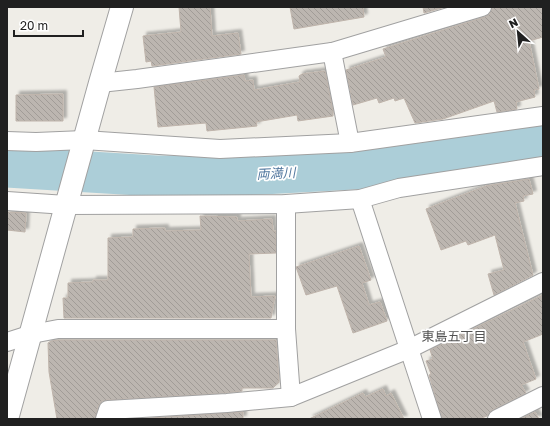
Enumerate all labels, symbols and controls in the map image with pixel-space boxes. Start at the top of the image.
scale bar [14,12,83,38]
north arrow [498,12,538,52]
text: N [507,15,520,30]
text: 20 m [20,18,48,33]
water label: 両満川 [256,164,298,182]
district label: 東島五丁目 [421,328,487,344]

